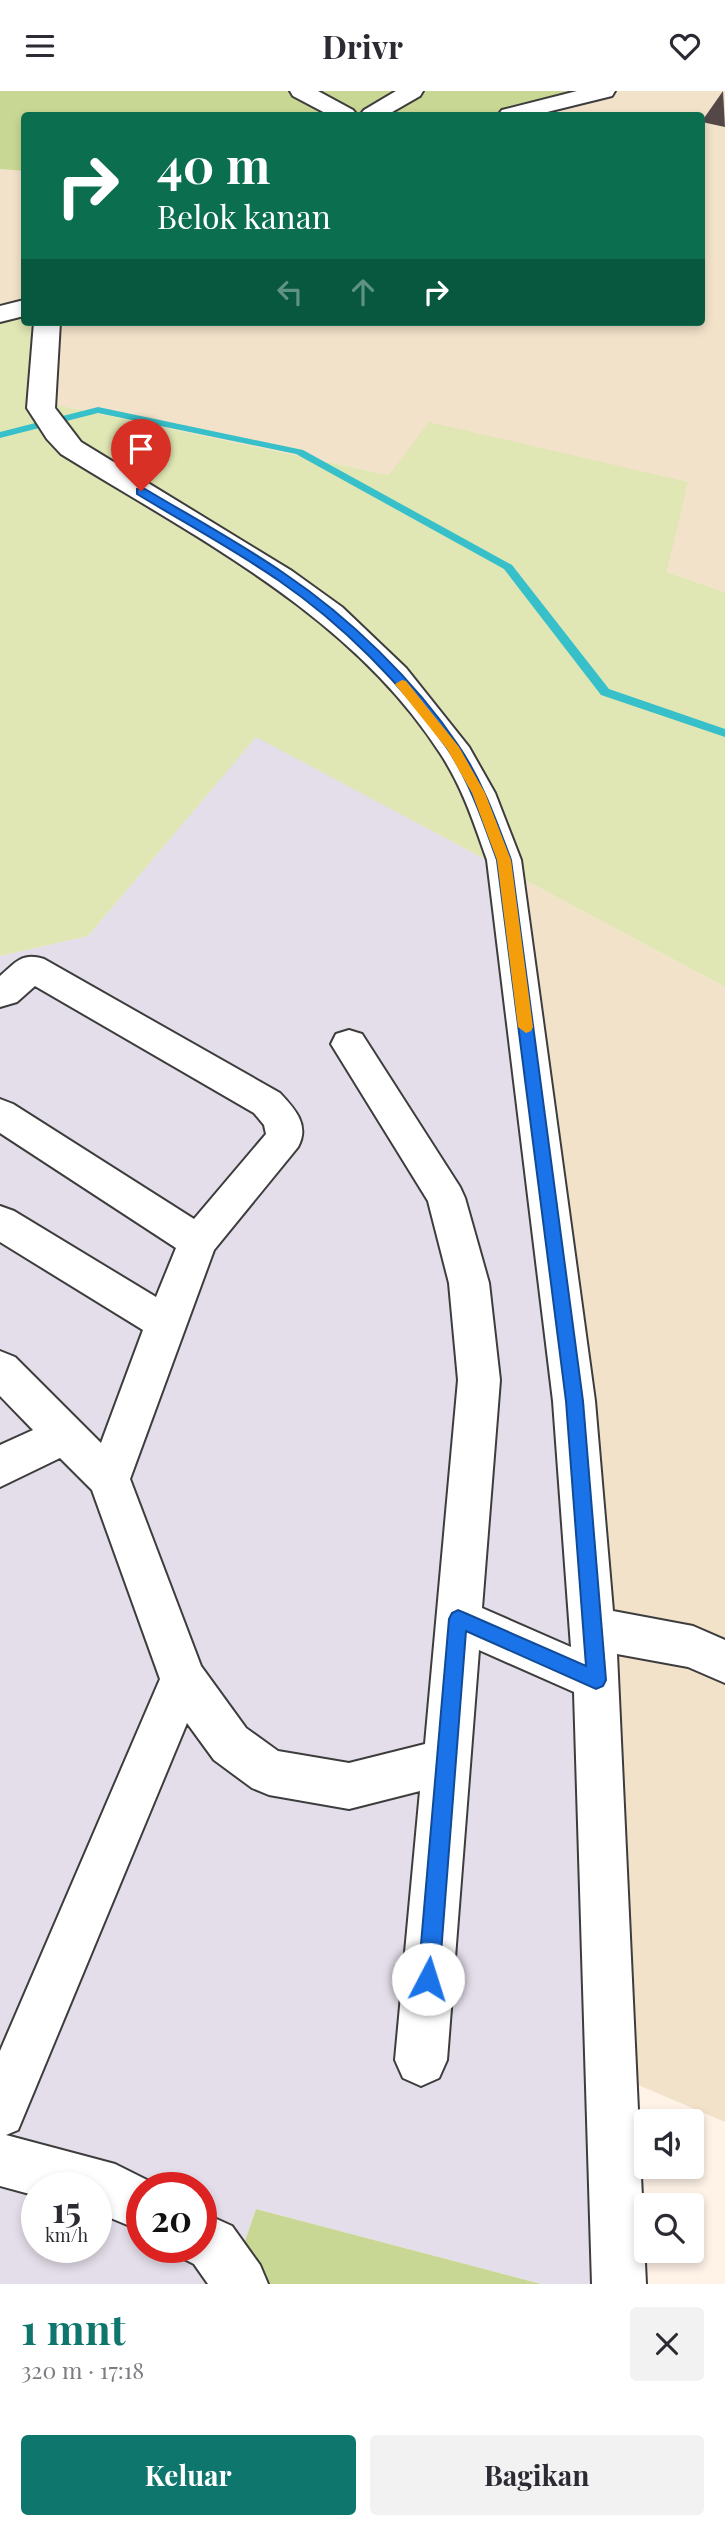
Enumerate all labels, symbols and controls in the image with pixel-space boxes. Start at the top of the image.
text: Drivr [322,24,403,67]
icon: menu [21,27,59,65]
icon: heart [666,27,704,65]
text: 40 m [157,131,270,196]
icon: right [42,140,133,231]
text: Belok kanan [157,194,331,237]
icon: left [271,273,309,311]
icon: ahead [344,273,382,311]
icon: right [417,273,455,311]
pin [111,419,171,491]
icon: arrive [122,430,160,468]
position arrow [391,1942,465,2016]
map controls [634,2109,704,2263]
button: sound [634,2109,704,2179]
speed limit sign: 20 [126,2172,217,2263]
text: 15 [52,2185,81,2232]
button: search [634,2193,704,2263]
text: km/h [45,2223,88,2247]
text: 1 mnt [21,2300,125,2356]
button: close [630,2307,704,2381]
text: 320 m · 17:18 [21,2354,144,2385]
button: Keluar [21,2435,356,2515]
button: Bagikan [370,2435,704,2515]

